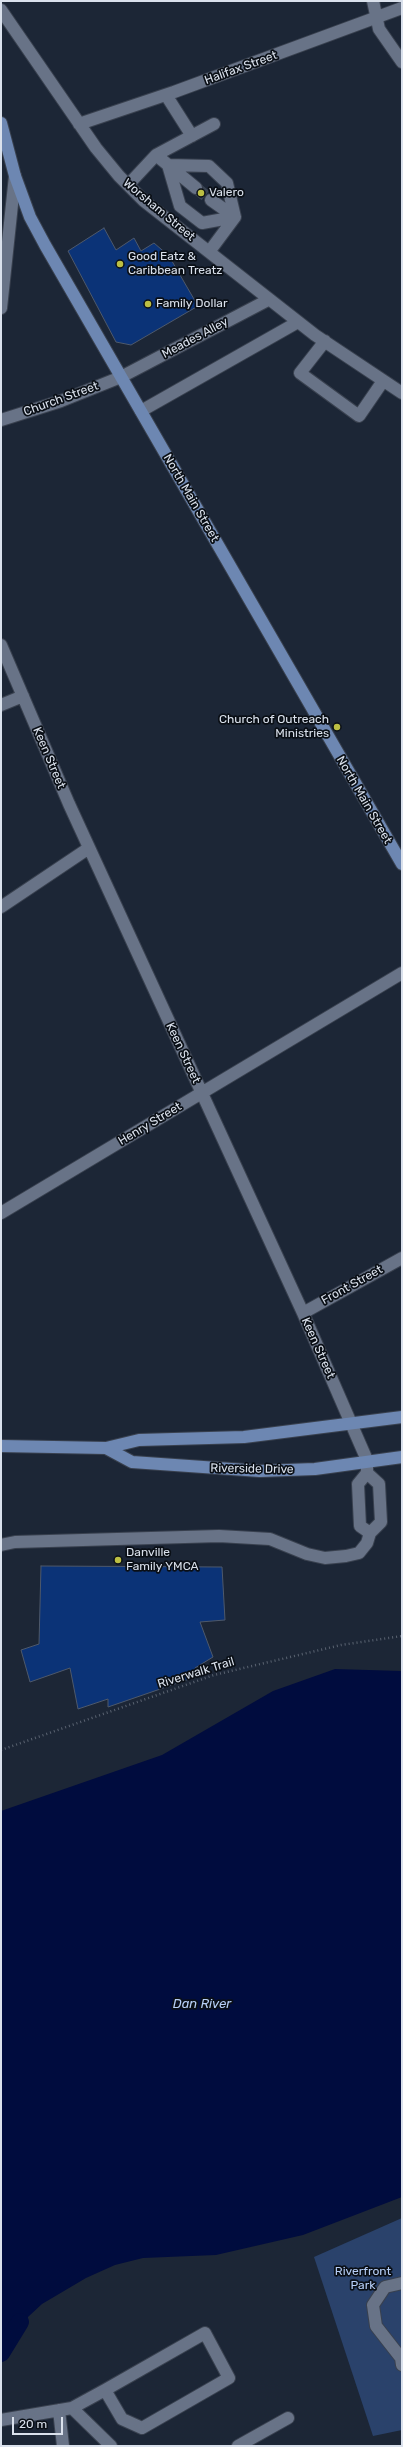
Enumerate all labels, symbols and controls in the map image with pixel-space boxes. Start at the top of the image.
street label: Halifax Street [203,48,279,88]
street label: Worsham Street [120,176,198,244]
place label: Valero [209,186,244,200]
marker: Valero [196,188,206,198]
place label: Good Eatz & Caribbean Treatz [128,250,222,278]
marker: Good Eatz & Caribbean Treatz [115,259,125,269]
place label: Family Dollar [156,297,228,311]
marker: Family Dollar [143,299,153,309]
street label: Meades Alley [159,315,231,361]
street label: Church Street [22,379,100,419]
street label: North Main Street [160,452,222,544]
place label: Church of Outreach Ministries [219,713,329,741]
marker: Church of Outreach Ministries [332,722,342,732]
street label: Keen Street [30,725,68,791]
street label: North Main Street [333,754,395,846]
street label: Keen Street [163,1020,203,1086]
street label: Henry Street [116,1099,184,1149]
street label: Front Street [319,1262,385,1308]
street label: Keen Street [298,1315,338,1381]
street label: Riverside Drive [210,1461,294,1477]
place label: Danville Family YMCA [126,1546,199,1574]
marker: Danville Family YMCA [113,1555,123,1565]
street label: Riverwalk Trail [156,1654,236,1692]
water label: Dan River [173,1996,231,2012]
park label: Riverfront Park [335,2265,391,2293]
scale bar [14,2409,65,2435]
text: 20 m [19,2417,47,2431]

